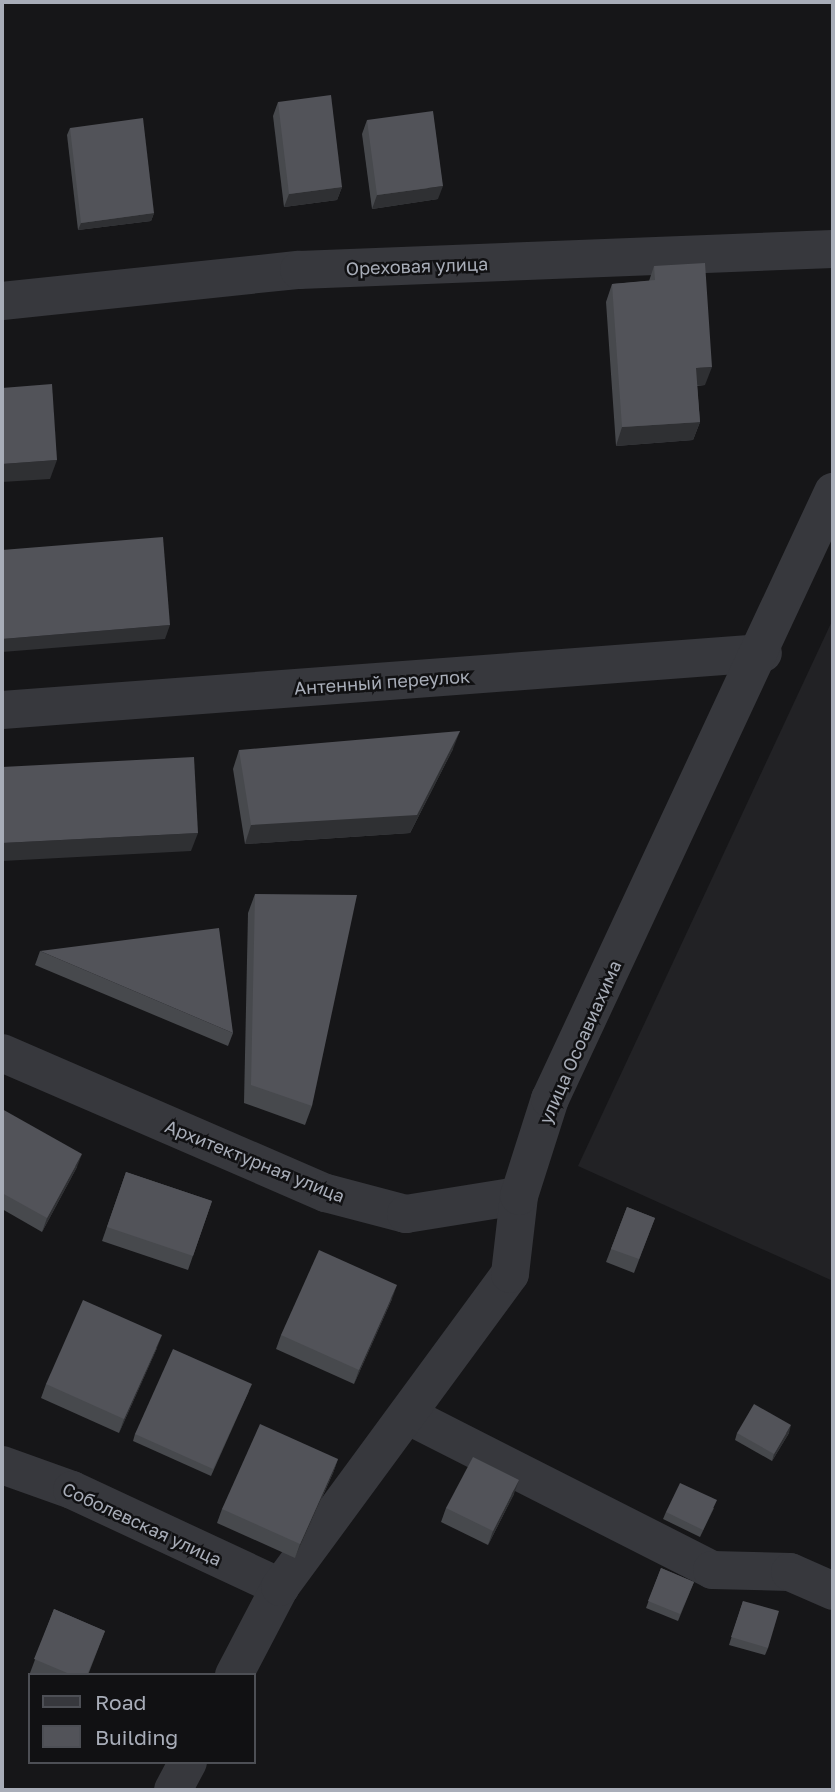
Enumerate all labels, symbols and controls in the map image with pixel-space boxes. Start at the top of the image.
street label: Ореховая улица [345,253,489,279]
street label: Антенный переулок [293,665,471,699]
street label: улица Осоавиахима [534,957,626,1127]
street label: Архитектурная улица [162,1115,348,1207]
street label: Соболевская улица [59,1478,225,1570]
legend [28,1673,256,1764]
text: Road [95,1689,146,1715]
text: Building [95,1724,178,1750]

